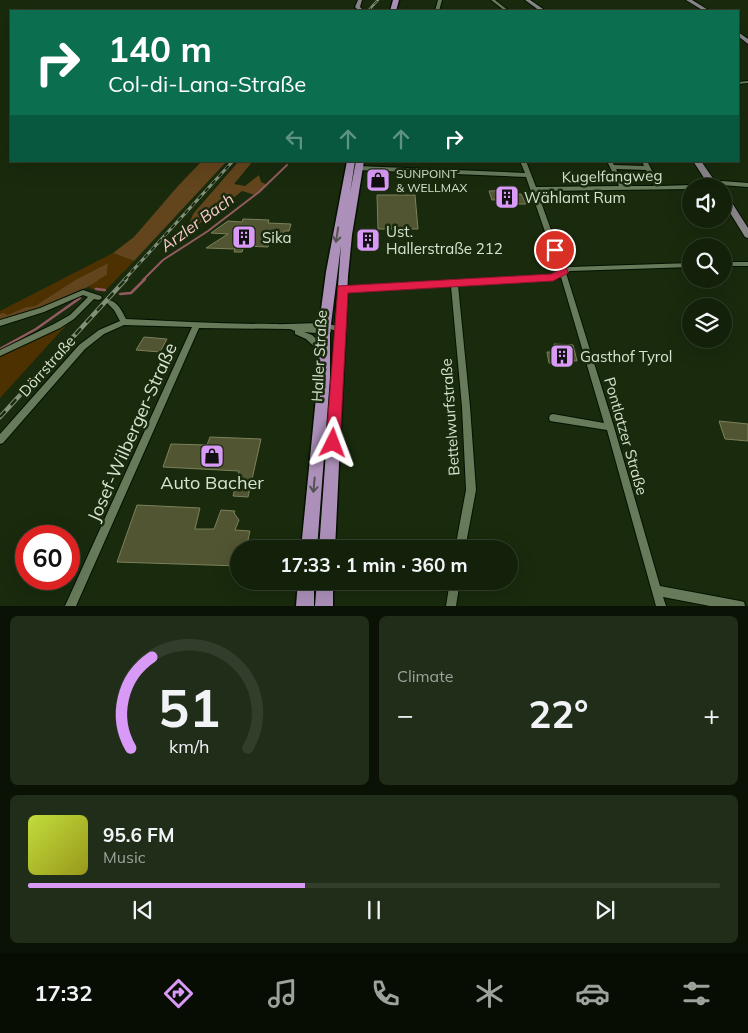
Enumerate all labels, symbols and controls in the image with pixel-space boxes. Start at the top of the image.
text: 140 m [108,27,212,71]
icon: right [25,30,90,95]
text: Col-di-Lana-Straße [108,70,306,98]
icon: left [281,125,309,153]
icon: ahead [334,125,362,153]
icon: ahead [387,125,415,153]
icon: right [440,125,468,153]
place label: SUNPOINT & WELLMAX [396,166,468,195]
street label: Kugelfangweg [561,166,663,186]
shop icon: SUNPOINT & WELLMAX [365,167,391,193]
map controls [682,178,732,348]
button: sound [682,178,732,228]
building icon: Wählamt Rum [494,184,520,210]
place label: Wählamt Rum [524,188,626,207]
water label: Arzler Bach [155,189,238,256]
place label: Ust. Hallerstraße 212 [386,222,503,258]
building icon: Sika [231,224,257,250]
one-way arrow [332,227,342,243]
building icon: Ust. Hallerstraße 212 [355,227,381,253]
place label: Sika [262,228,292,247]
pin [534,229,576,271]
icon: arrive [541,236,569,264]
button: search [682,238,732,288]
button: layers [682,298,732,348]
street label: Haller Straße [307,310,331,402]
street label: Dörrstraße [15,332,79,400]
street label: Josef-Wilberger-Straße [82,339,182,525]
building icon: Gasthof Tyrol [549,343,575,369]
place label: Gasthof Tyrol [580,347,672,366]
street label: Bettelwurfstraße [436,358,464,476]
street label: Pontlatzer Straße [600,375,652,497]
position arrow [306,416,358,468]
shop icon: Auto Bacher [199,443,225,469]
place label: Auto Bacher [160,471,264,494]
one-way arrow [310,477,319,493]
speed limit sign: 60 [15,525,80,590]
text: 17:33 · 1 min · 360 m [280,553,468,577]
text: Climate [397,666,453,686]
text: 51 [158,675,221,740]
text: 22° [528,690,589,738]
text: − [397,697,414,732]
text: + [703,697,720,732]
text: km/h [169,735,210,757]
text: 95.6 FM [103,823,175,847]
text: Music [103,847,146,867]
icon: previous [129,896,157,924]
icon: pause [360,896,388,924]
icon: next [591,896,619,924]
icon: directions [161,976,196,1011]
icon: music [265,976,300,1011]
icon: phone [368,976,403,1011]
icon: climate [472,976,507,1011]
icon: car [575,976,610,1011]
icon: filters [679,976,714,1011]
text: 17:32 [34,979,93,1007]

